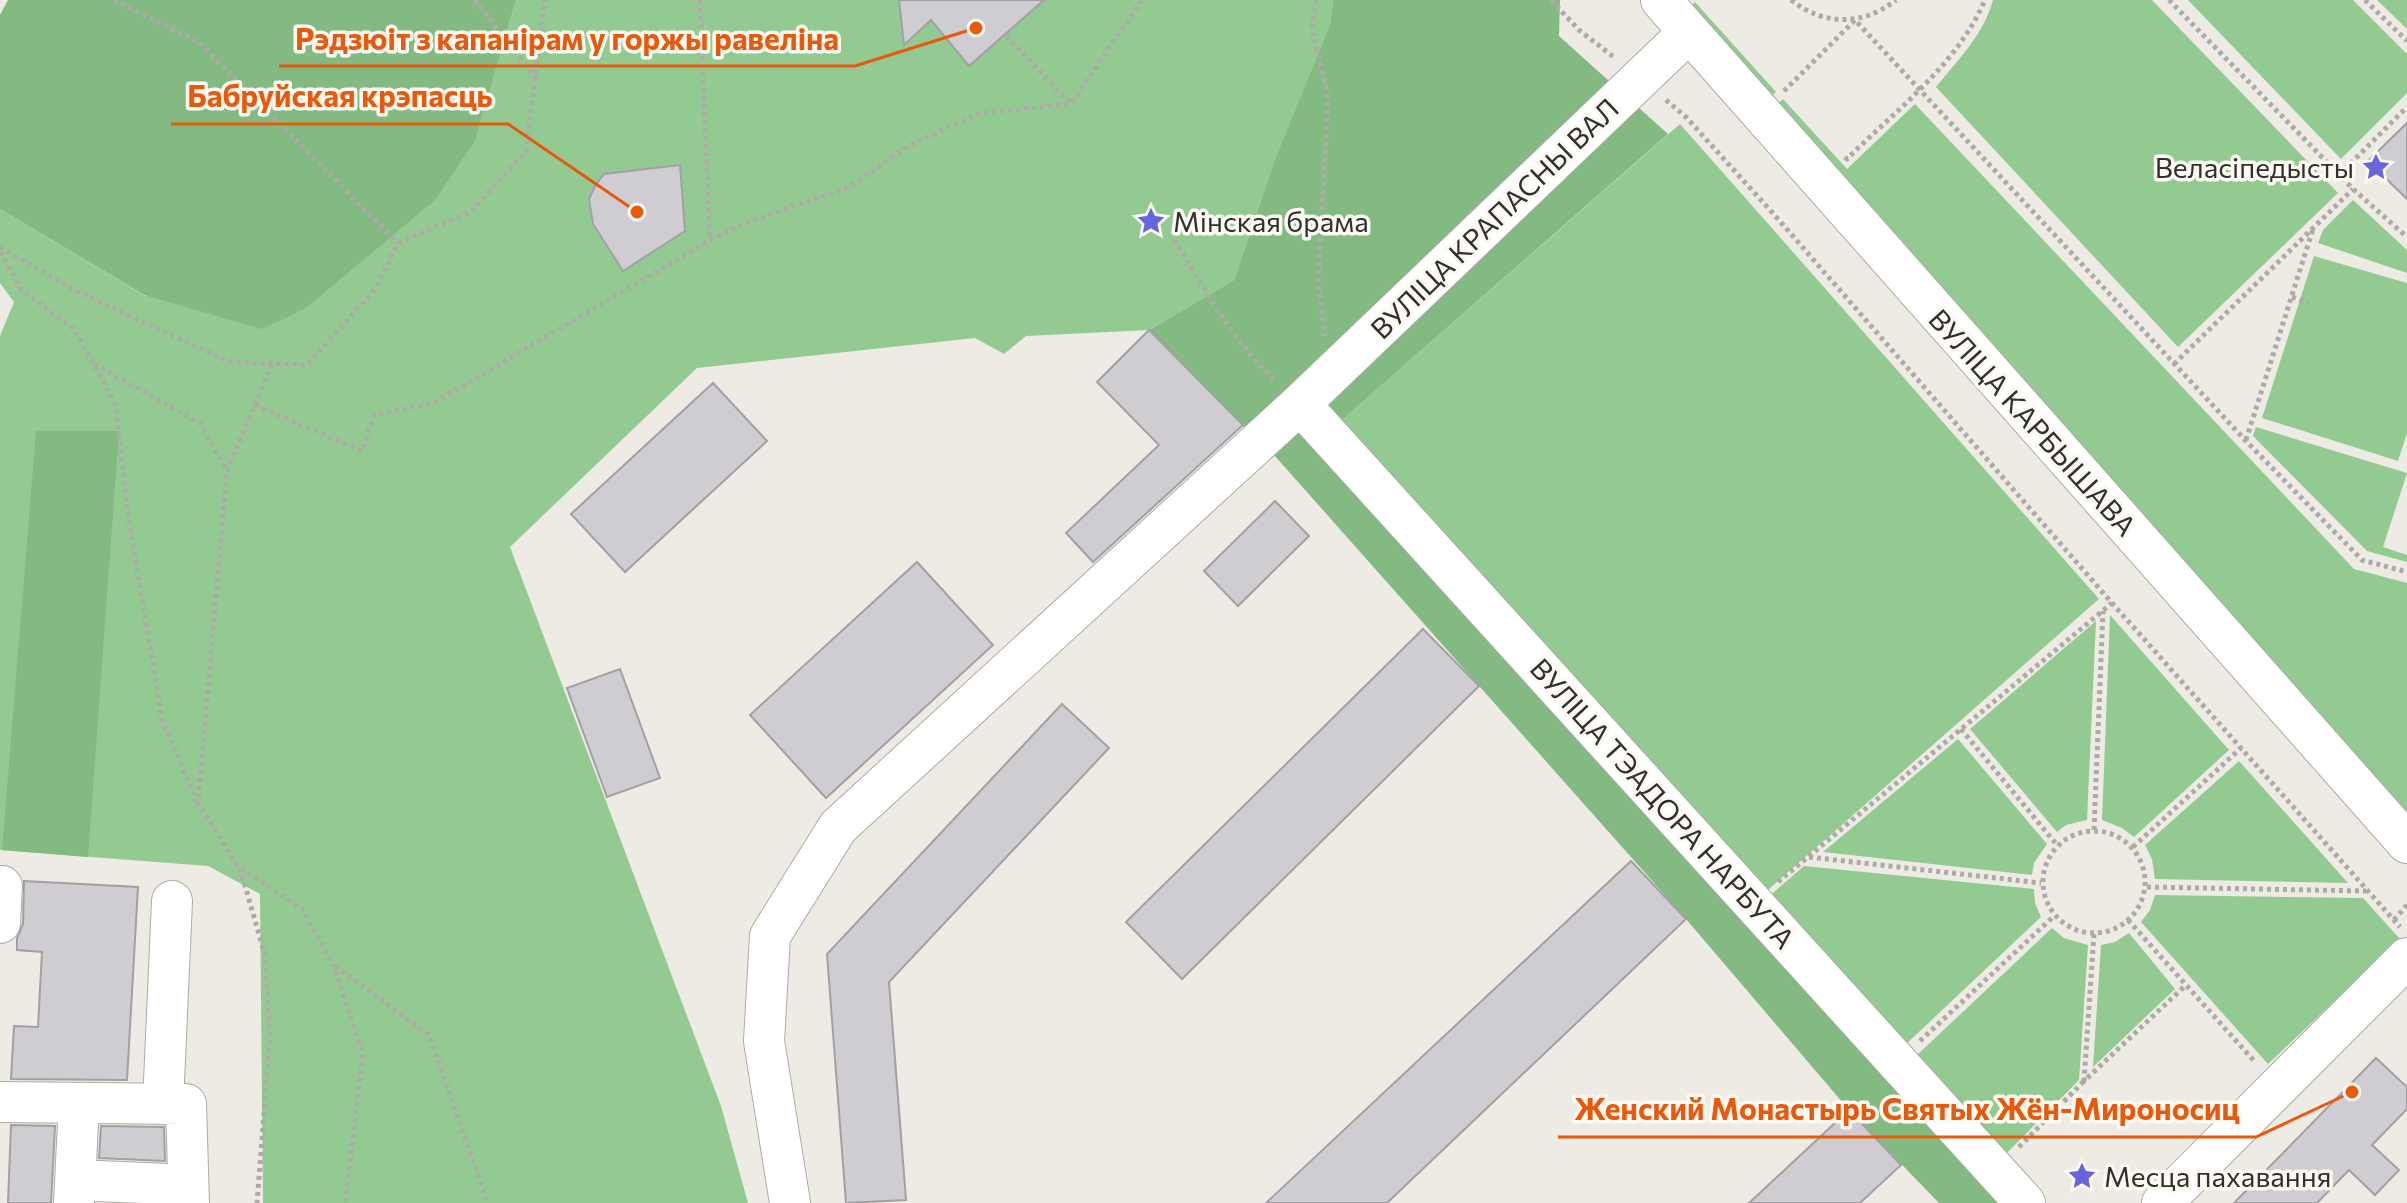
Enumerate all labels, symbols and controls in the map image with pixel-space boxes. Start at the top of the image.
callout: Рэдзюіт з капанірам у горжы равеліна [279,12,855,66]
text: Рэдзюіт з капанірам у горжы равеліна [295,19,839,56]
callout: Бабруйская крэпасць [171,70,508,124]
text: Бабруйская крэпасць [187,76,493,113]
street label: ВУЛІЦА КРАПАСНЫ ВАЛ [1363,91,1625,345]
place label: Веласіпедысты [2155,150,2354,184]
place icon: Веласіпедысты [2361,152,2391,182]
place label: Мінская брама [1173,204,1369,238]
place icon: Мінская брама [1136,206,1166,236]
street label: ВУЛІЦА КАРБЫШАВА [1922,302,2144,542]
street label: ВУЛІЦА ТЭАДОРА НАРБУТА [1524,651,1802,955]
callout: Женский Монастырь Святых Жён-Мироносиц [1558,1083,2256,1137]
text: Женский Монастырь Святых Жён-Мироносиц [1574,1089,2240,1126]
place label: Месца пахавання [2104,1159,2331,1193]
place icon: Месца пахавання [2067,1161,2097,1191]

